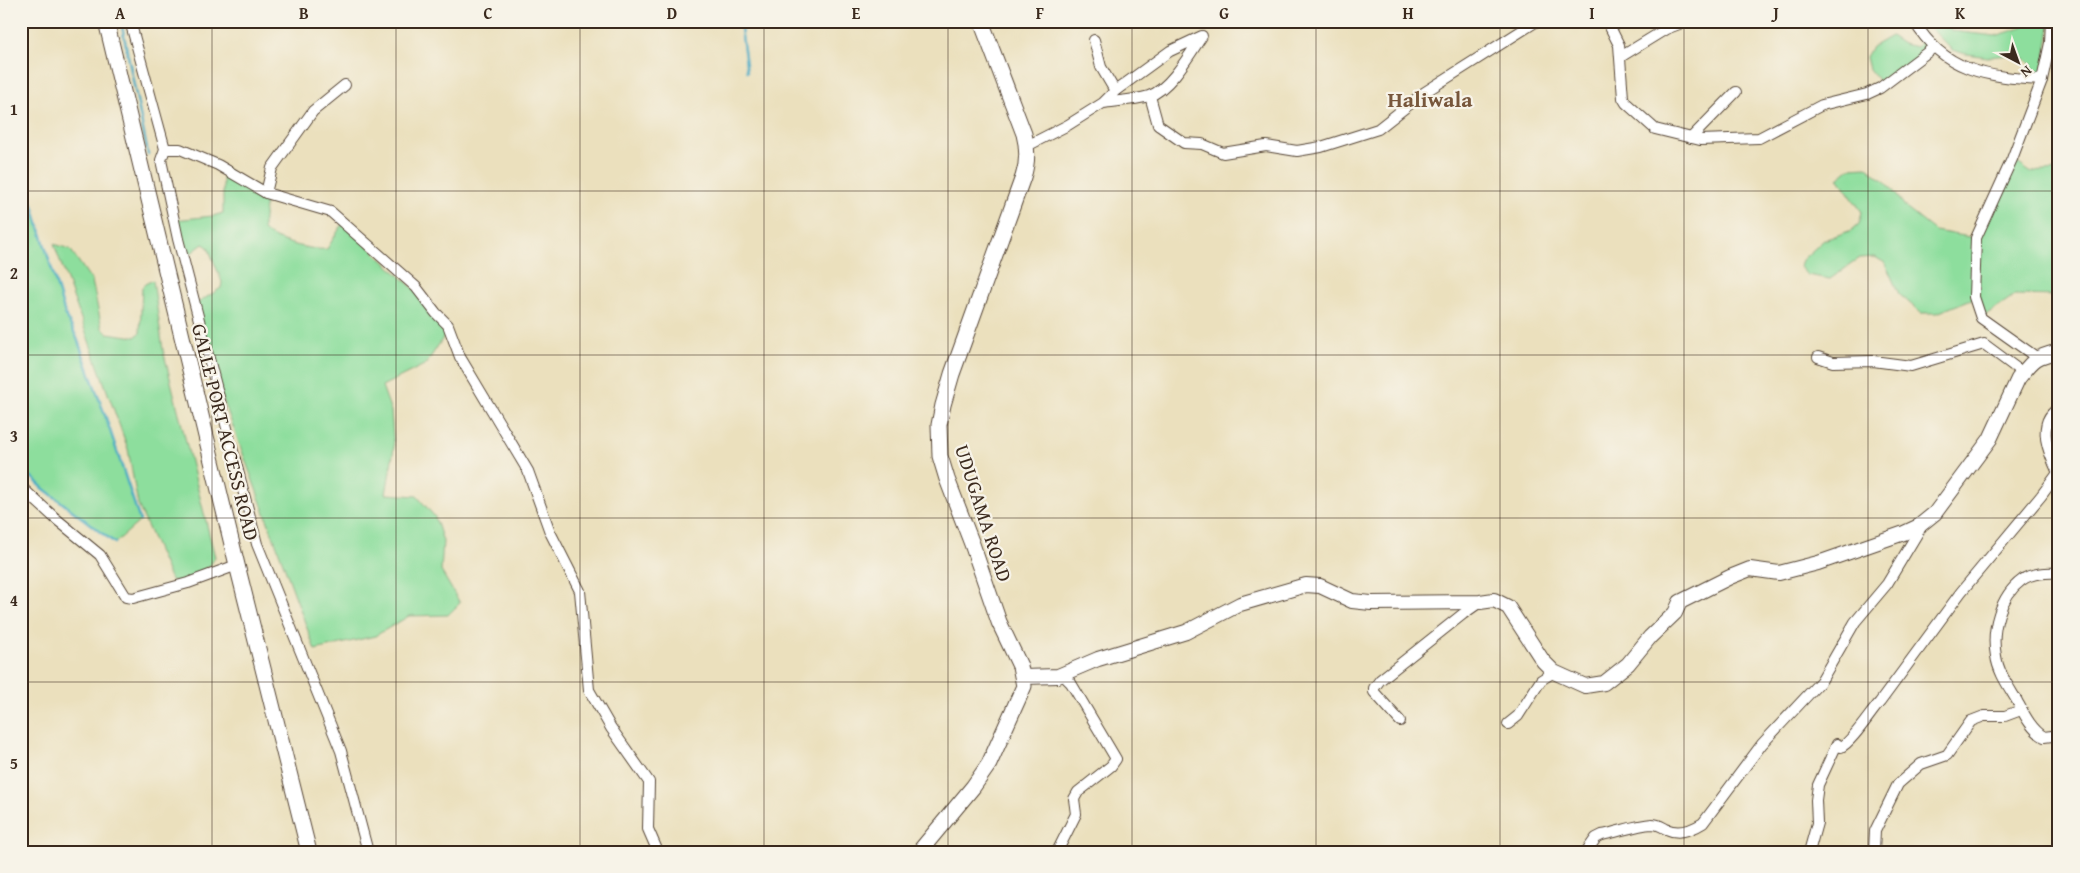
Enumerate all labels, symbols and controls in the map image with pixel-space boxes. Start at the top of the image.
text: A [115,1,126,25]
text: B [299,1,309,25]
text: C [483,1,493,25]
text: D [667,1,677,25]
text: E [852,1,861,25]
text: F [1036,1,1044,25]
text: G [1219,1,1229,25]
text: H [1402,1,1414,25]
text: I [1589,1,1595,25]
text: J [1770,1,1779,25]
text: K [1955,1,1966,25]
north arrow [1992,38,2042,88]
text: N [2016,61,2037,83]
district label: Haliwala [1387,83,1473,115]
text: 1 [10,97,18,121]
text: 2 [10,261,18,285]
street label: GALLE PORT ACCESS ROAD [185,321,267,543]
text: 3 [10,424,18,448]
street label: UDUGAMA ROAD [948,441,1020,585]
text: 4 [10,588,18,612]
text: 5 [10,751,18,775]

